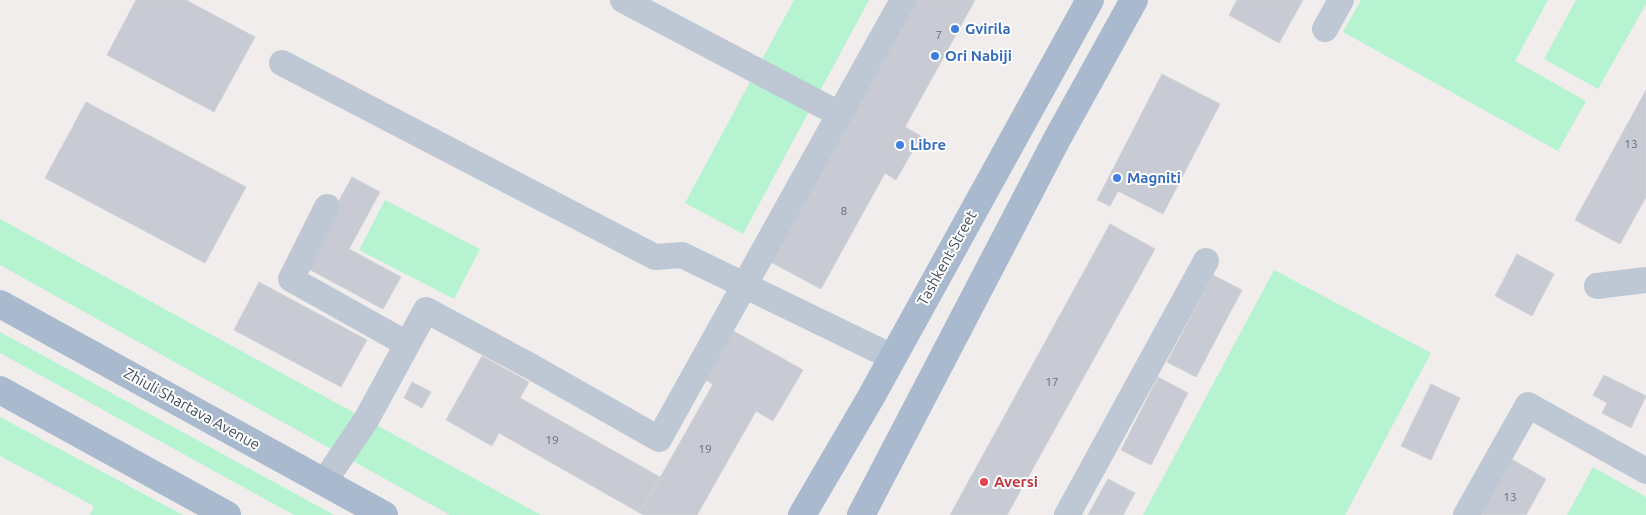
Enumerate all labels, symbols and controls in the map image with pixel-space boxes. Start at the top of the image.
place label: Gvirila [965,20,1011,38]
marker: Gvirila [949,23,961,35]
house number: 7 [936,28,942,42]
place label: Ori Nabiji [945,47,1012,65]
marker: Ori Nabiji [929,50,941,62]
place label: Libre [910,136,946,154]
house number: 13 [1624,137,1638,151]
marker: Libre [894,139,906,151]
place label: Magniti [1127,169,1181,187]
marker: Magniti [1111,172,1123,184]
house number: 8 [841,204,847,218]
street label: Tashkent Street [913,207,981,309]
street label: Zhiuli Shartava Avenue [121,364,263,454]
house number: 17 [1045,375,1059,389]
house number: 19 [545,433,559,447]
house number: 19 [698,442,712,456]
place label: Aversi [994,473,1038,491]
marker: Aversi [978,476,990,488]
house number: 13 [1503,490,1517,504]

